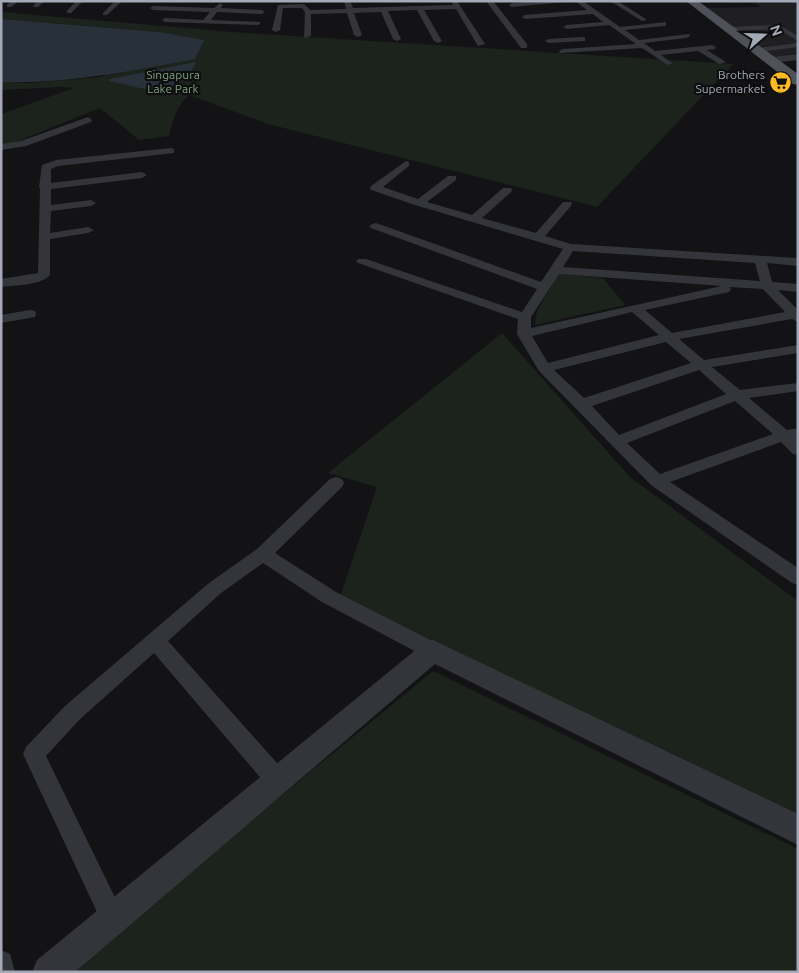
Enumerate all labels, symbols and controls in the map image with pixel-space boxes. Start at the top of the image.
north arrow [739,10,789,60]
text: N [767,23,786,38]
park label: Singapura Lake Park [146,68,200,95]
place label: Brothers Supermarket [695,68,765,95]
supermarket icon: Brothers Supermarket [769,70,793,94]

